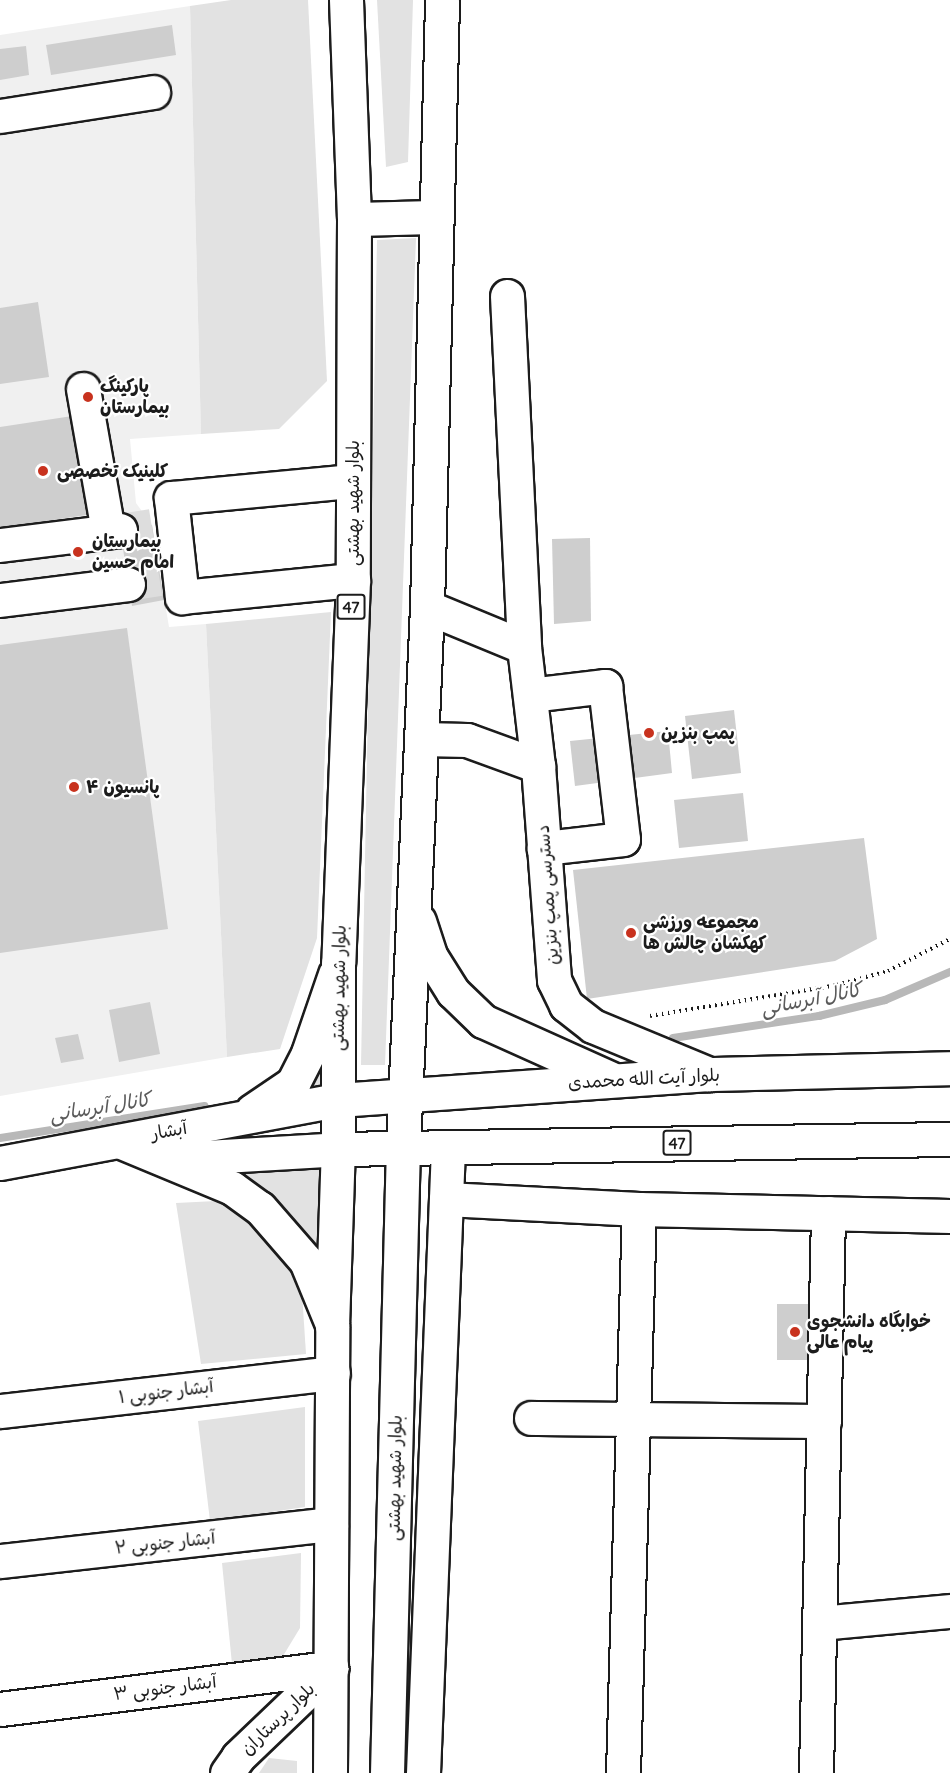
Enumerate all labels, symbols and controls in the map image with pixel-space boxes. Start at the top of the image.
place label: پارکینگ بیمارستان [100,376,169,418]
marker: پارکینگ بیمارستان [81,390,95,404]
street label: بلوار شهید بهشتی [342,440,364,566]
place label: کلینیک تخصصی [57,460,168,482]
marker: کلینیک تخصصی [34,462,52,480]
place label: بیمارستان امام حسین [92,531,174,574]
marker: بیمارستان امام حسین [69,543,87,561]
road number: 47 [336,594,366,620]
place label: پمپ بنزین [661,722,735,744]
marker: پمپ بنزین [642,726,656,740]
place label: پانسیون ۴ [86,776,159,798]
marker: پانسیون ۴ [67,780,81,794]
street label: دسترسی پمپ بنزین [532,824,564,966]
place label: مجموعه ورزشی کهکشان چالش ها [643,912,767,954]
street label: بلوار شهید بهشتی [327,925,351,1051]
marker: مجموعه ورزشی کهکشان چالش ها [624,926,638,940]
water label: کانال آبرسانی [759,976,863,1020]
street label: بلوار آیت الله محمدی [568,1064,720,1094]
water label: کانال آبرسانی [48,1086,152,1126]
street label: آبشار [149,1117,189,1145]
road number: 47 [662,1130,692,1156]
place label: خوابگاه دانشجوی پیام عالی [807,1311,931,1354]
marker: خوابگاه دانشجوی پیام عالی [788,1325,802,1339]
street label: آبشار جنوبی ۱ [117,1375,215,1409]
street label: بلوار شهید بهشتی [383,1415,407,1541]
street label: آبشار جنوبی ۲ [114,1527,216,1559]
street label: آبشار جنوبی ۳ [112,1671,218,1705]
street label: بلوار پرستاران [236,1678,320,1760]

